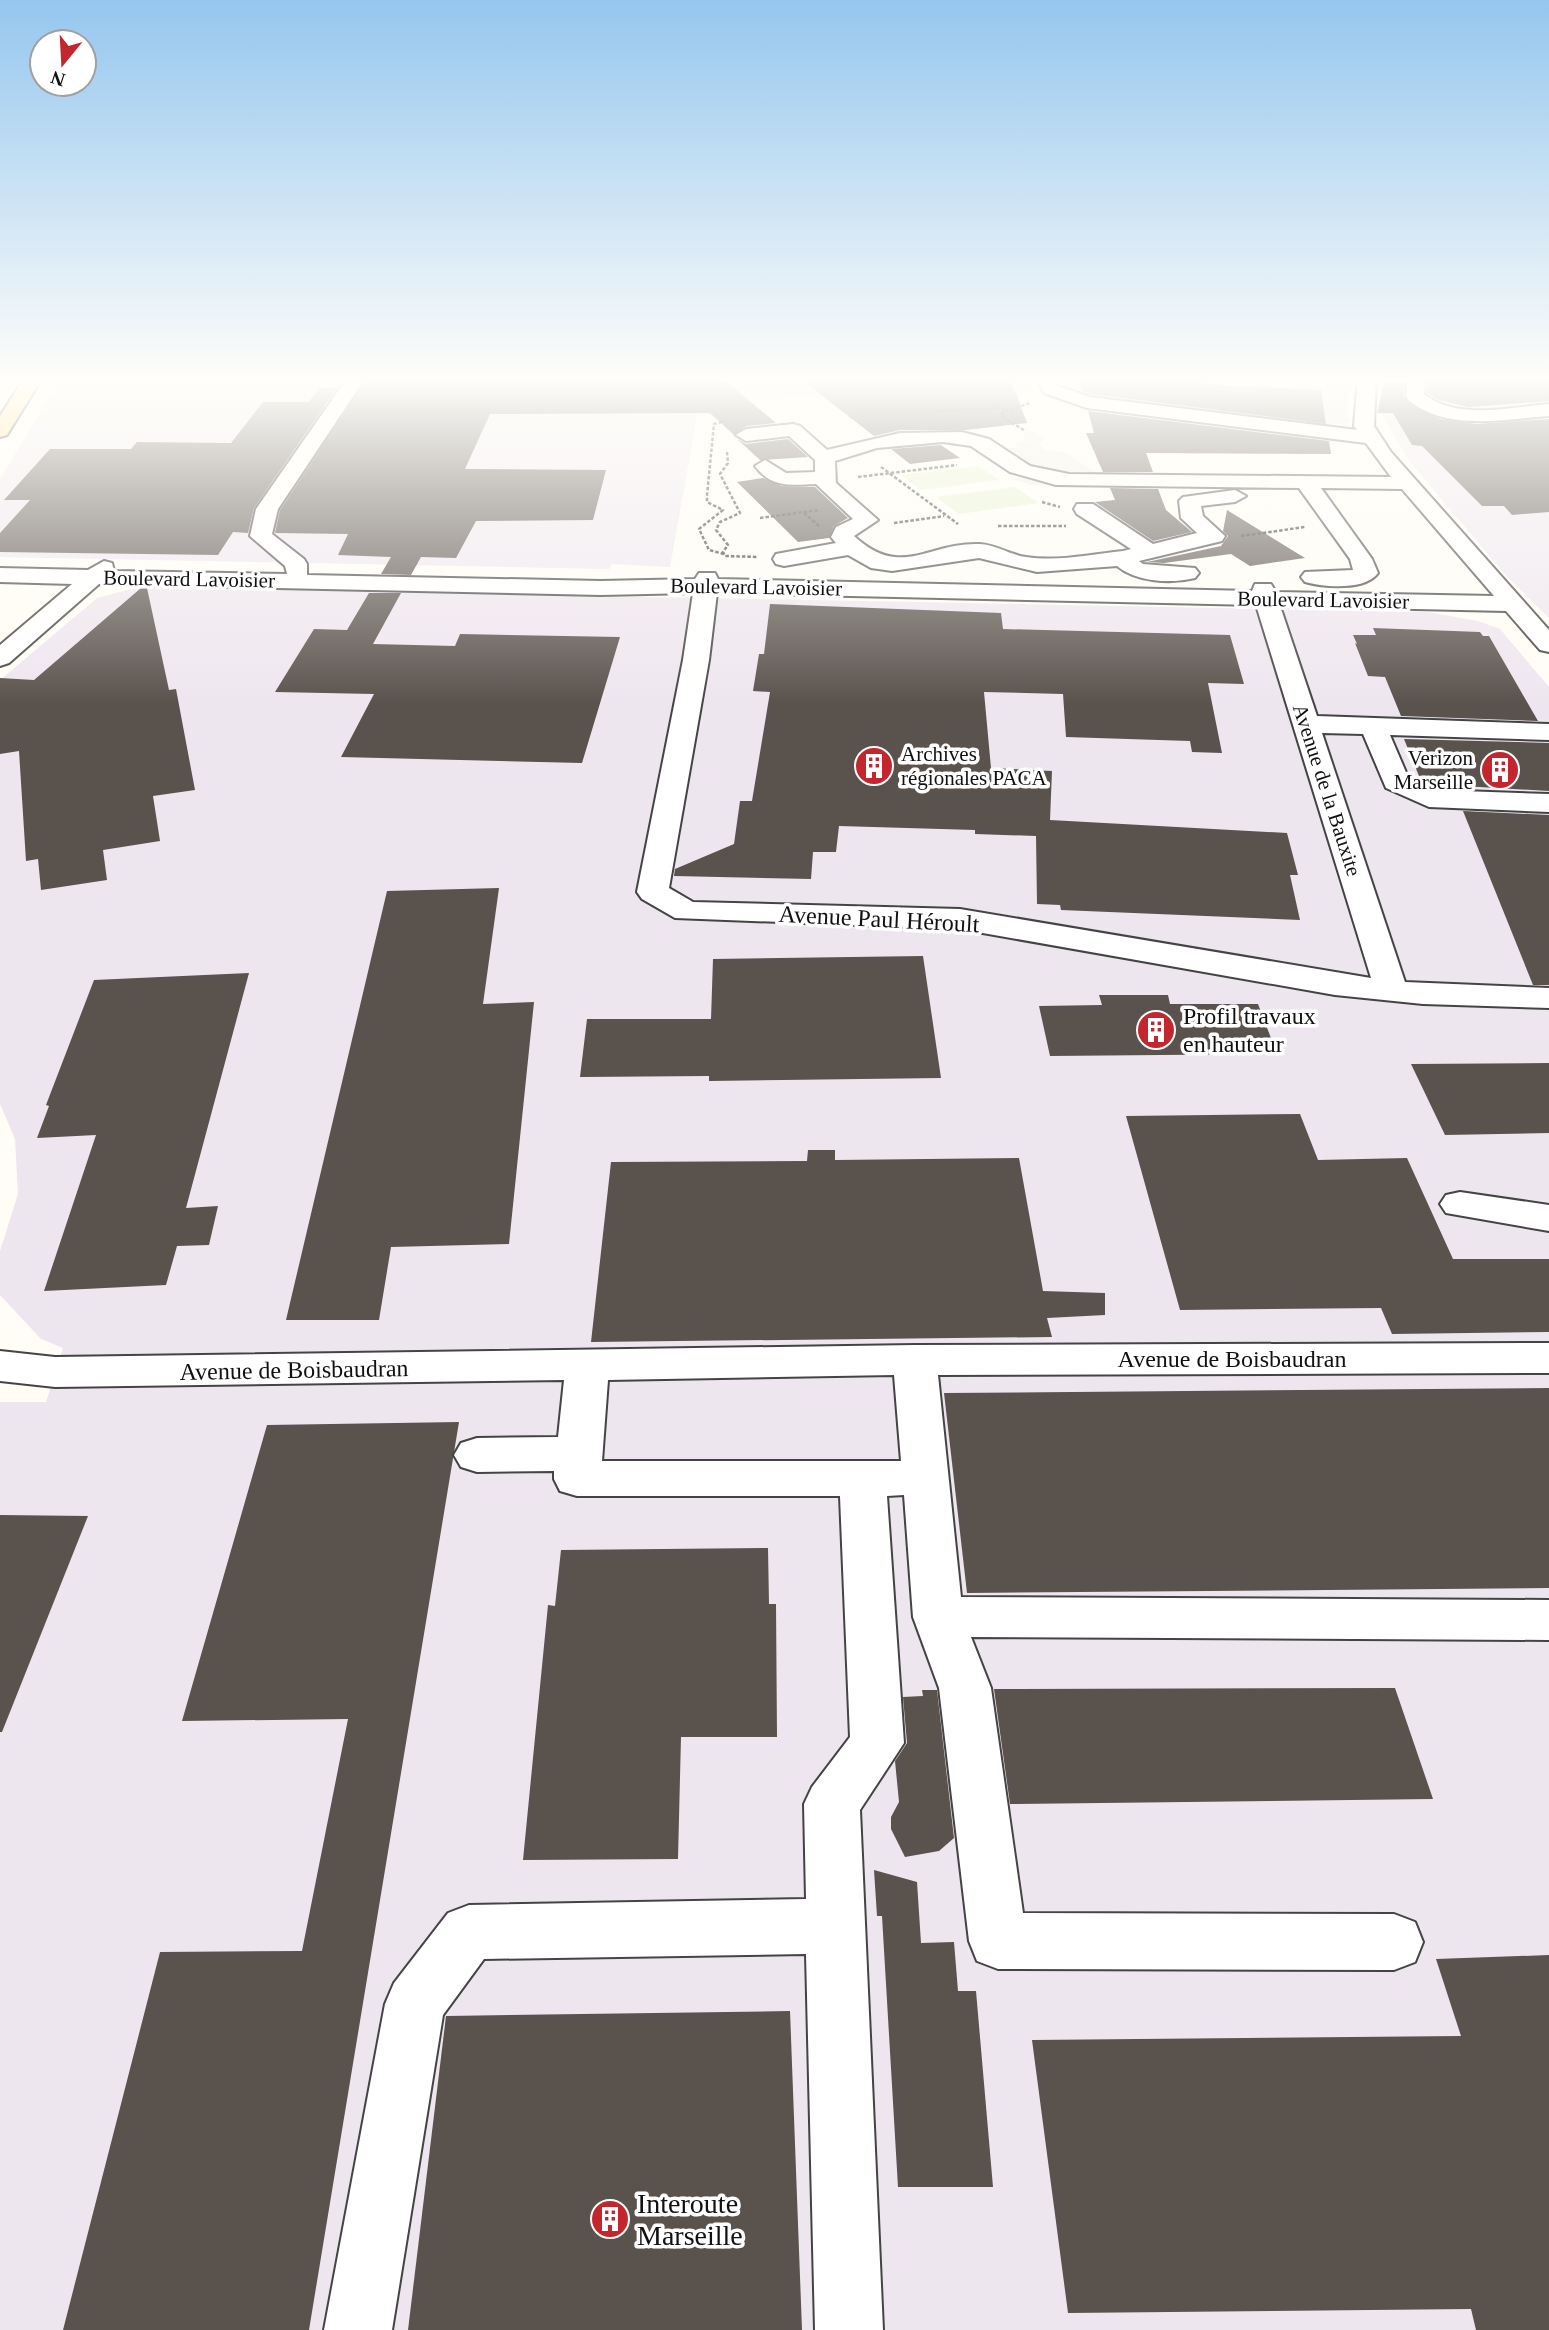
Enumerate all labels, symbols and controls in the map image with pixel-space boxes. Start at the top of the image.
north arrow [28,28,98,98]
text: N [48,67,68,91]
street label: Boulevard Lavoisier [103,566,275,592]
street label: Boulevard Lavoisier [670,574,842,600]
street label: Boulevard Lavoisier [1237,587,1409,613]
street label: Avenue de la Bauxite [1288,701,1366,879]
place label: Archives régionales PACA [901,742,1047,790]
building icon: Archives régionales PACA [853,745,895,787]
place label: Verizon Marseille [1394,746,1473,794]
building icon: Verizon Marseille [1479,749,1521,791]
street label: Avenue Paul Héroult [778,901,980,937]
place label: Profil travaux en hauteur [1183,1003,1316,1057]
building icon: Profil travaux en hauteur [1135,1009,1177,1051]
street label: Avenue de Boisbaudran [1118,1346,1346,1372]
street label: Avenue de Boisbaudran [179,1355,409,1385]
place label: Interoute Marseille [637,2188,743,2251]
building icon: Interoute Marseille [589,2198,631,2240]

